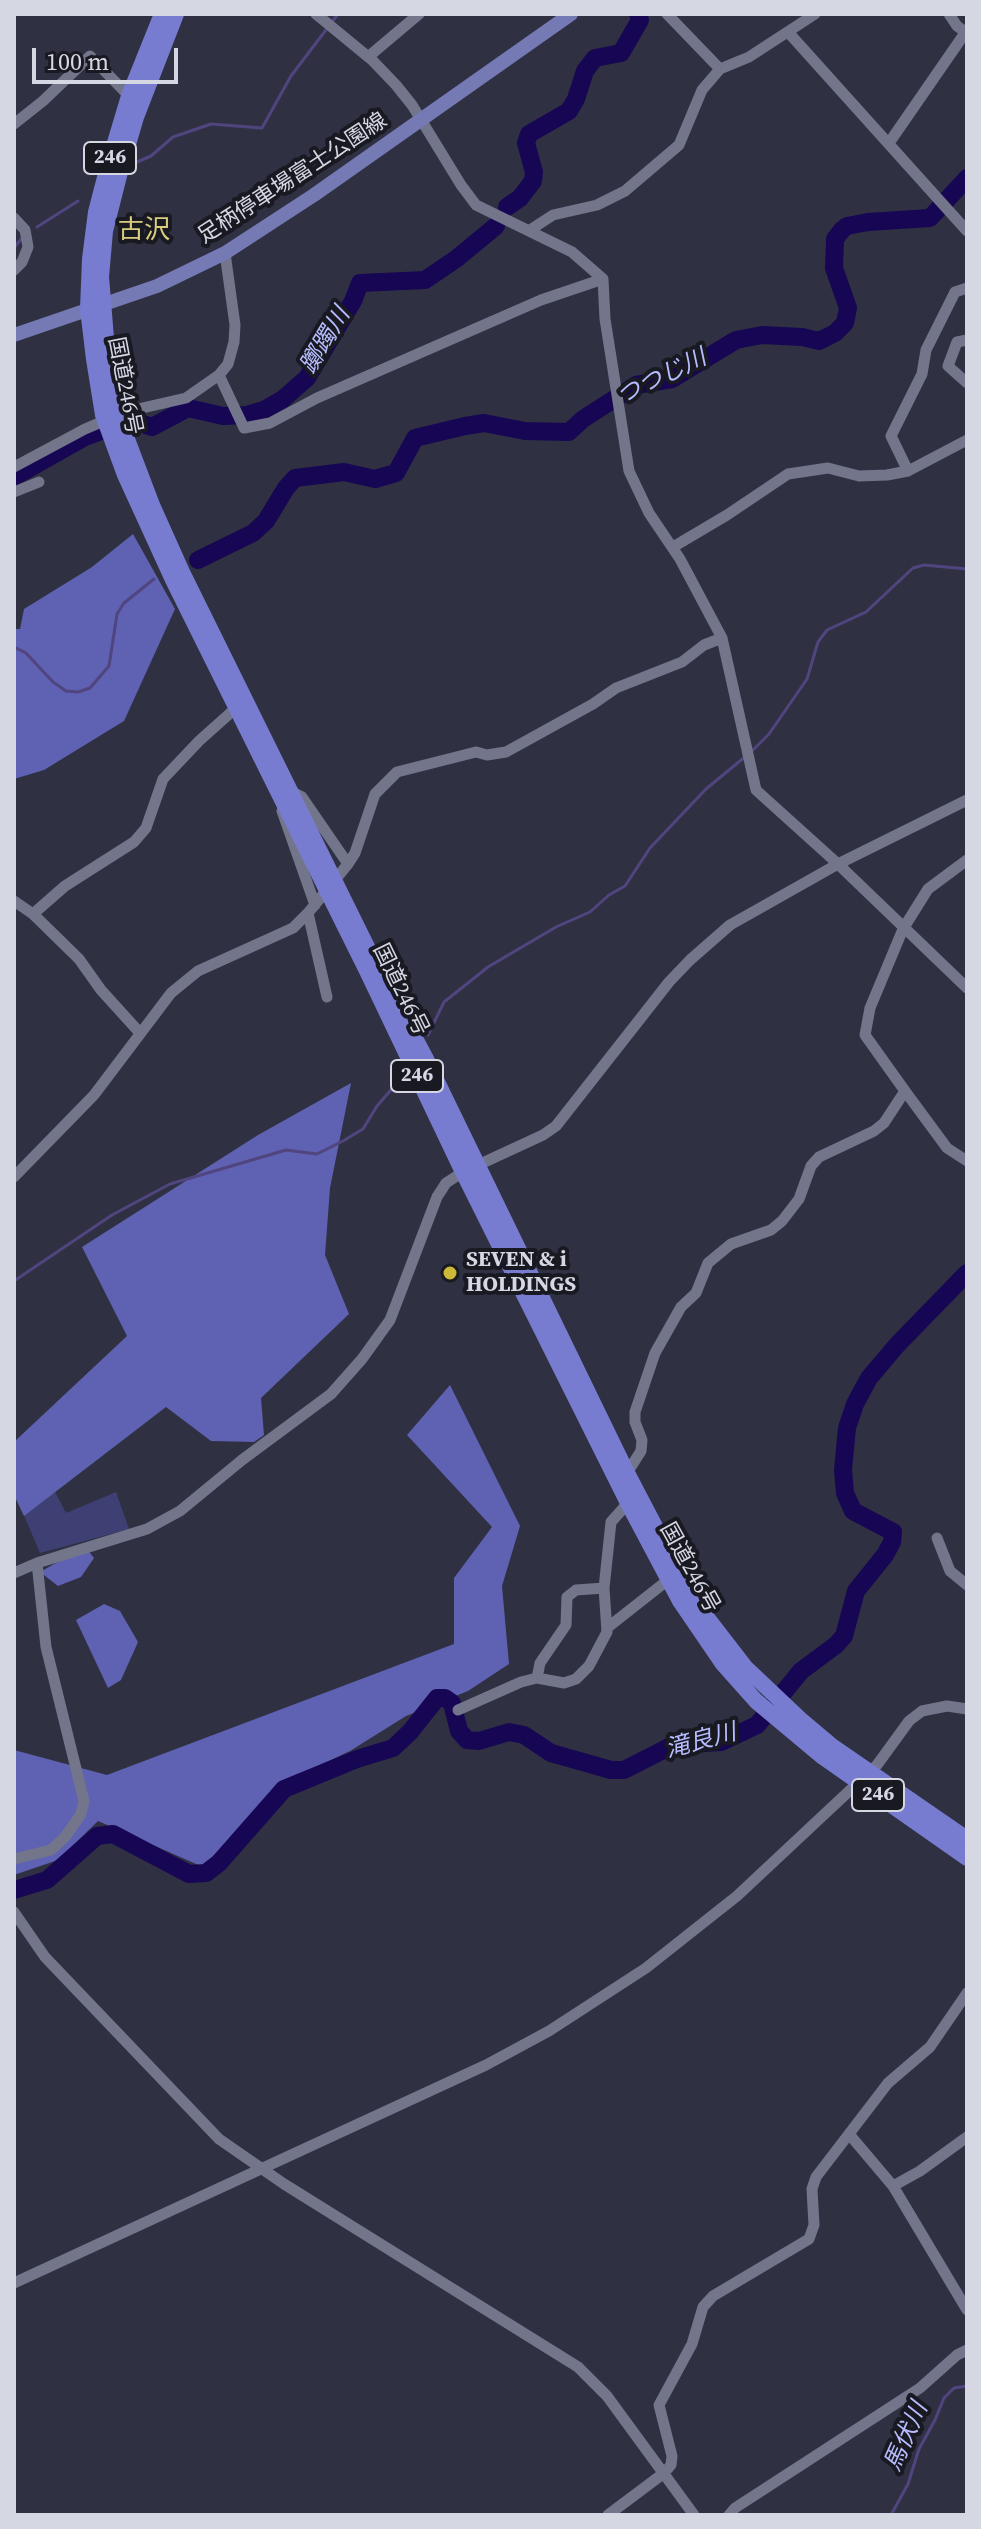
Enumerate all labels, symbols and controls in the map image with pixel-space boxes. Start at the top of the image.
scale bar [36,32,182,82]
text: 100 m [46,45,109,78]
street label: 足柄停車場富士公園線 [194,108,392,250]
road number: 246 [84,142,136,174]
district label: 古沢 [118,215,170,247]
water label: 躑躅川 [295,303,357,379]
street label: 国道246号 [102,335,146,437]
water label: つつじ川 [613,344,711,412]
street label: 国道246号 [366,940,434,1040]
road number: 246 [391,1060,443,1092]
place label: SEVEN & i HOLDINGS [466,1247,576,1298]
marker: SEVEN & i HOLDINGS [441,1264,459,1282]
street label: 国道246号 [653,1518,725,1618]
water label: 滝良川 [662,1719,740,1765]
road number: 246 [852,1779,904,1811]
water label: 馬伏川 [879,2398,935,2476]

